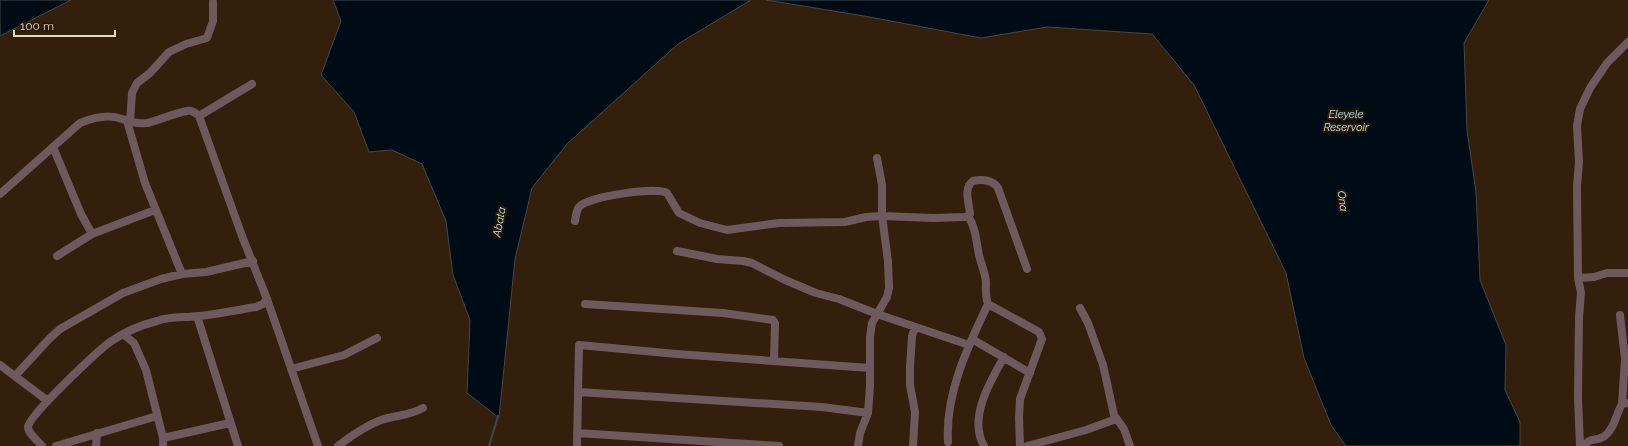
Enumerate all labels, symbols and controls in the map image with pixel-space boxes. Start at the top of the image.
scale bar [14,12,115,38]
text: 100 m [20,19,54,33]
water label: Eleyele Reservoir [1323,108,1370,134]
water label: Ona [1335,190,1350,213]
water label: Abata [490,206,509,239]

